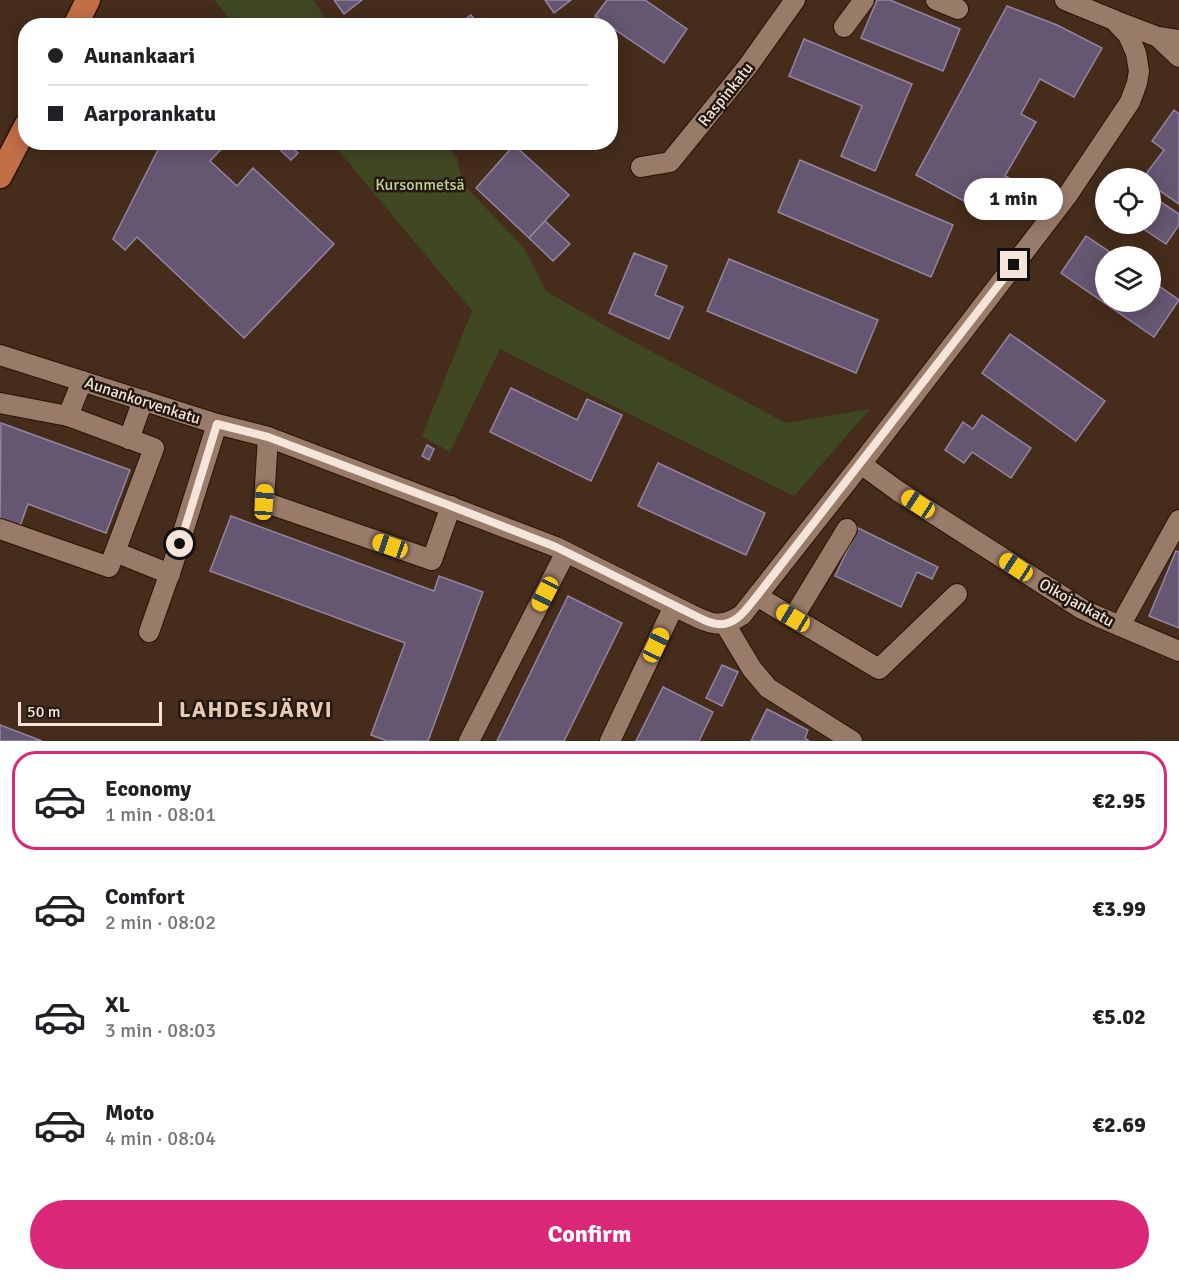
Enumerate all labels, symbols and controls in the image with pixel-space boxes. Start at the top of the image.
text: Aunankaari [84,42,195,69]
street label: Raspinkatu [694,59,758,131]
text: Aarporankatu [84,100,216,127]
map controls [1095,168,1161,312]
button: locate [1095,168,1161,234]
park label: Kursonmetsä [375,175,465,195]
callout: 1 min [964,178,1064,220]
text: 1 min [989,186,1038,211]
button: layers [1095,246,1161,312]
route end [1000,251,1027,278]
street label: Aunankorvenkatu [82,373,203,429]
car [254,483,274,521]
car [898,487,938,521]
route start [166,530,193,557]
car [370,532,410,560]
car [996,550,1036,584]
car [529,574,561,614]
street label: Oikojankatu [1036,574,1117,632]
car [773,601,813,635]
car [640,625,672,665]
district label: LAHDESJÄRVI [179,696,333,723]
scale bar [18,699,162,726]
text: 50 m [27,702,61,722]
icon: car [33,774,87,828]
text: Economy [105,775,191,802]
text: €2.95 [1092,787,1146,814]
text: 1 min · 08:01 [105,802,216,827]
icon: car [33,882,87,936]
text: Comfort [105,883,185,910]
text: €3.99 [1092,895,1146,922]
text: 2 min · 08:02 [105,910,216,935]
icon: car [33,990,87,1044]
text: XL [105,991,130,1018]
text: €5.02 [1092,1003,1146,1030]
text: 3 min · 08:03 [105,1018,216,1043]
icon: car [33,1098,87,1152]
text: Moto [105,1099,154,1126]
text: €2.69 [1092,1111,1146,1138]
text: 4 min · 08:04 [105,1126,216,1151]
button: Confirm [30,1200,1149,1269]

